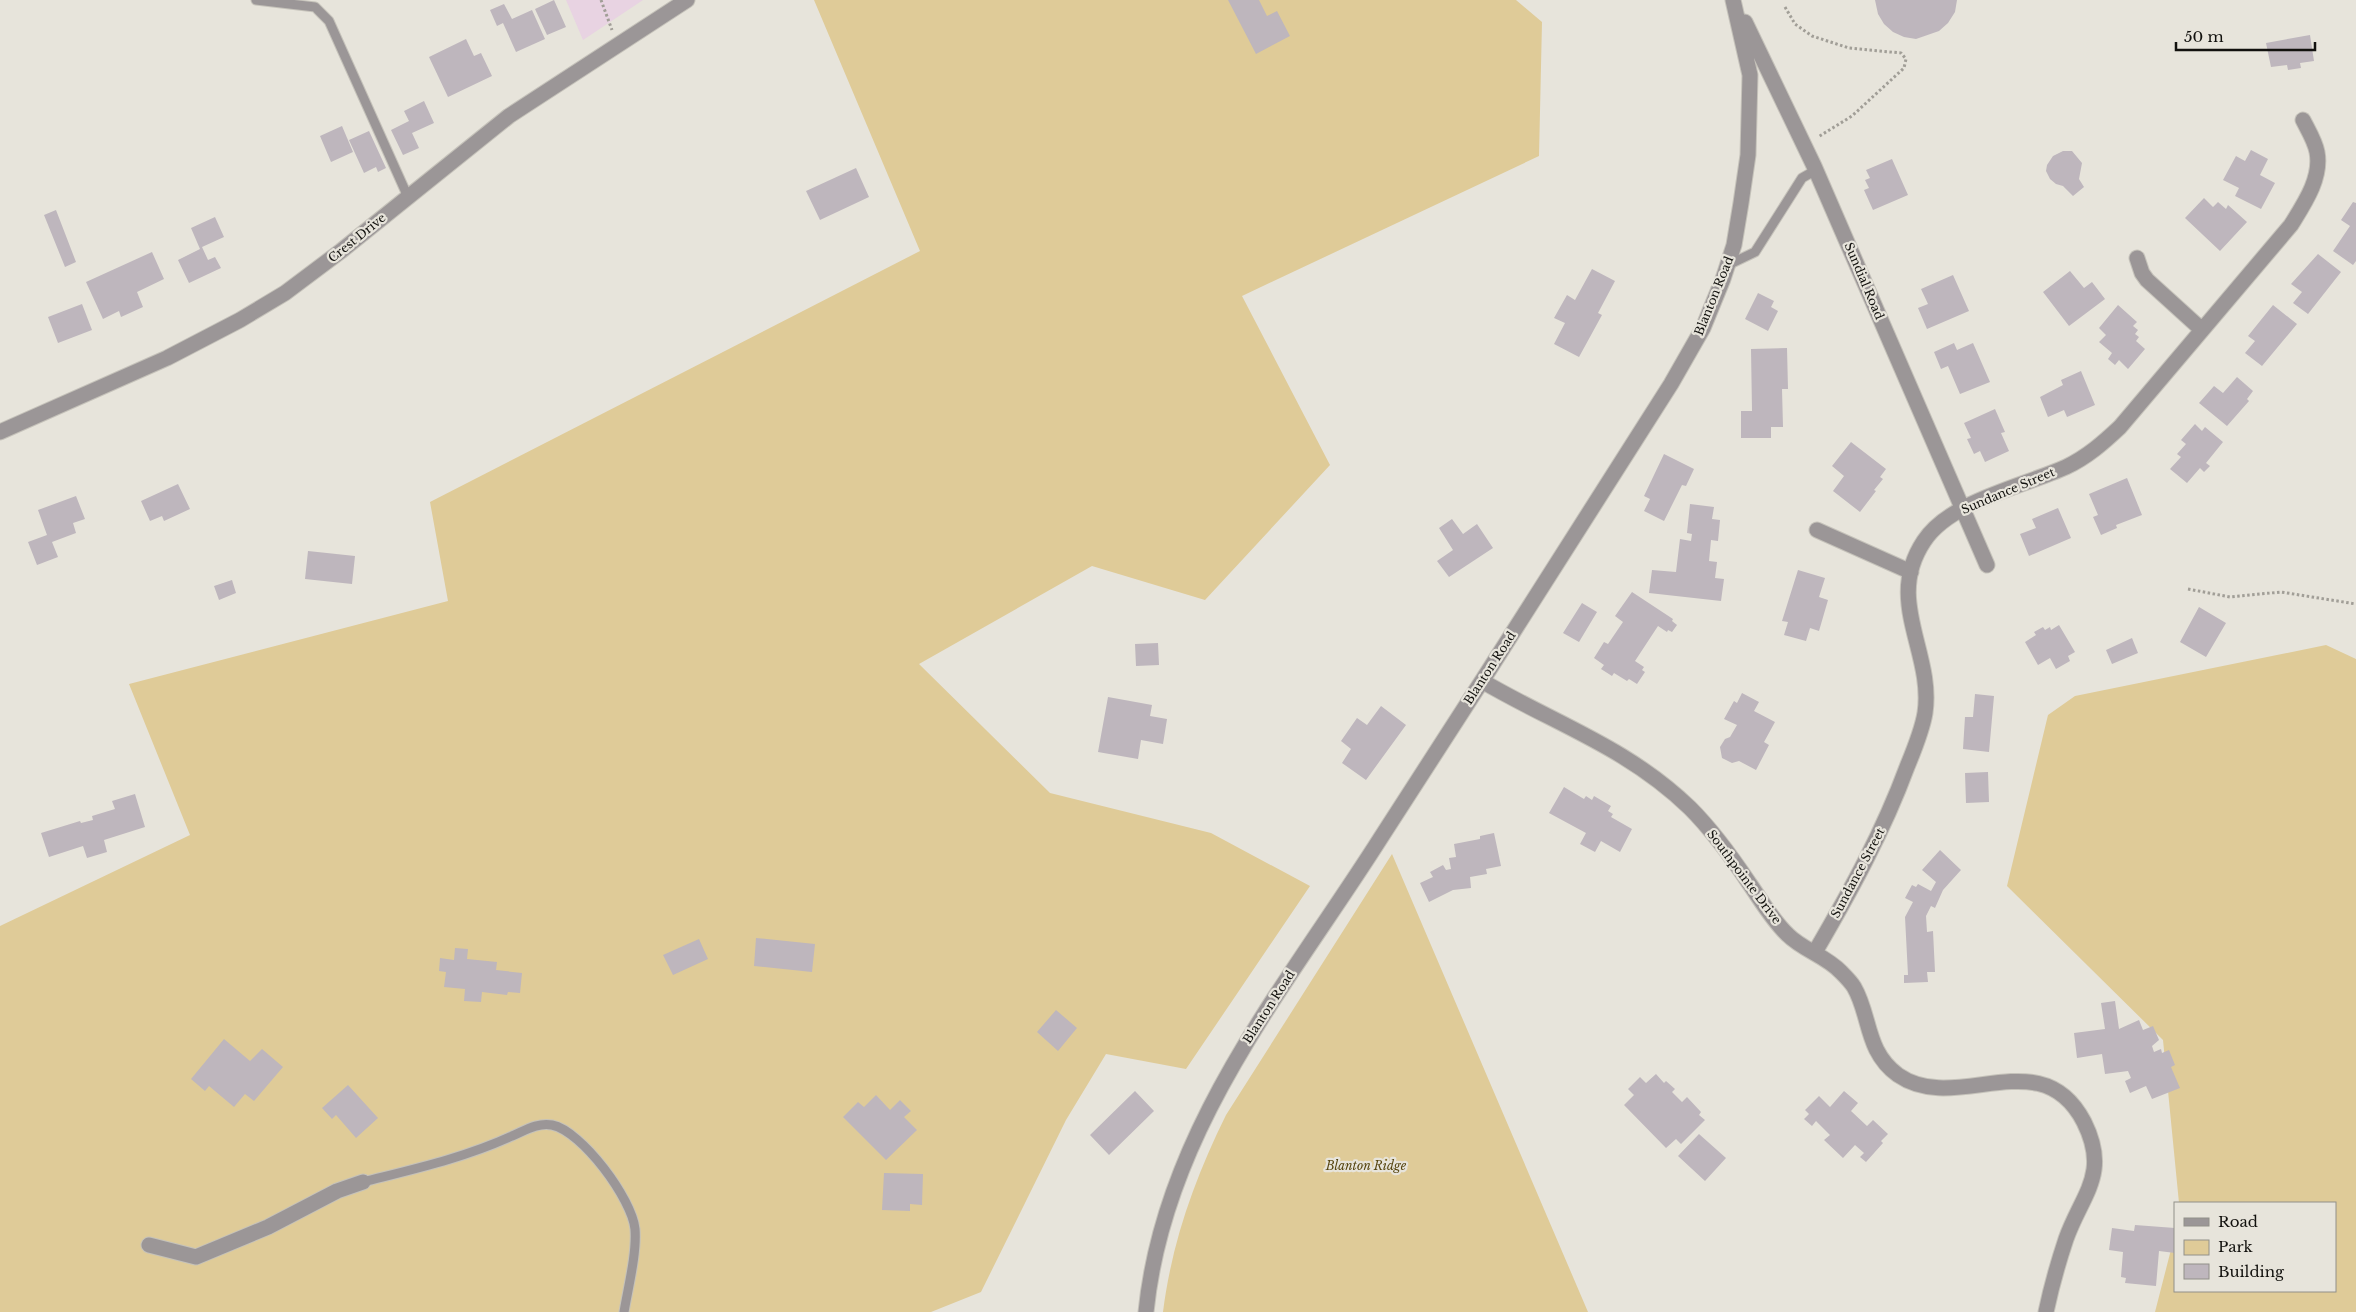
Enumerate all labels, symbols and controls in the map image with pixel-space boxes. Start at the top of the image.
scale bar [2176,20,2315,52]
text: 50 m [2184,27,2224,46]
street label: Crest Drive [325,210,389,265]
street label: Sundial Road [1842,240,1887,322]
street label: Blanton Road [1691,254,1736,338]
street label: Sundance Street [1959,464,2057,517]
street label: Blanton Road [1460,628,1519,707]
street label: Sundance Street [1827,825,1888,920]
street label: Southpointe Drive [1704,827,1785,927]
street label: Blanton Road [1239,967,1298,1046]
park label: Blanton Ridge [1325,1158,1407,1173]
legend [2174,1202,2336,1292]
text: Road [2218,1212,2258,1231]
text: Park [2218,1237,2254,1256]
text: Building [2218,1262,2285,1281]

